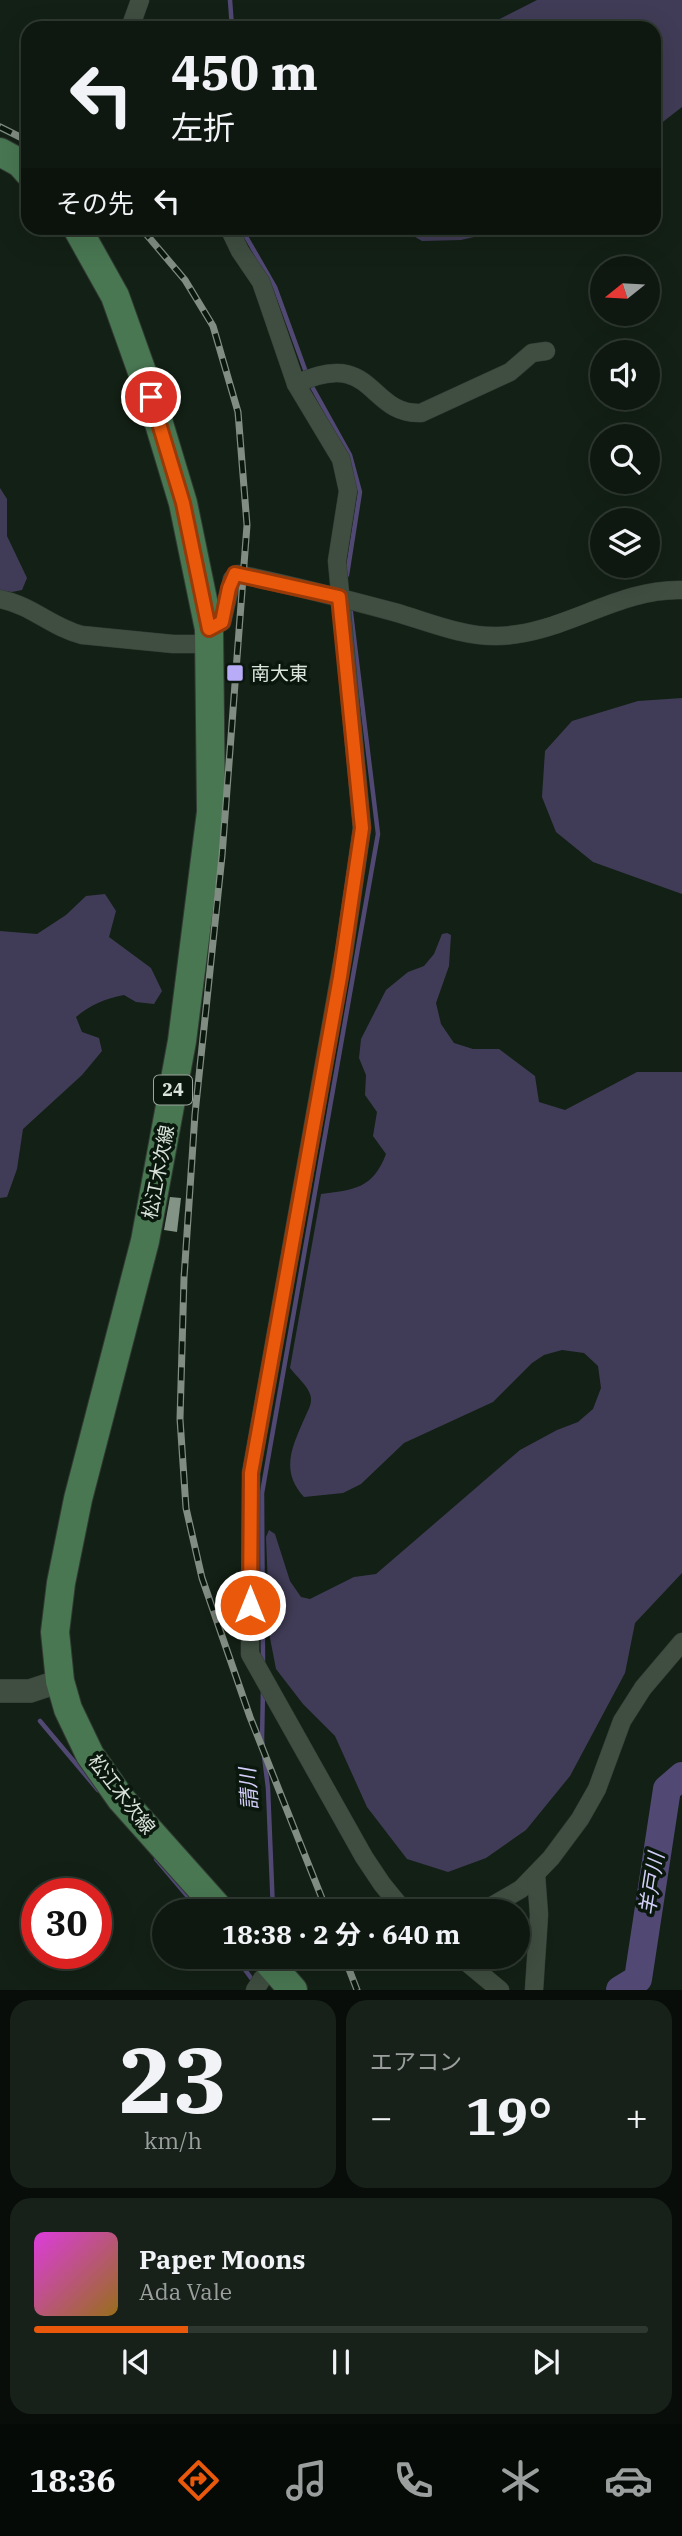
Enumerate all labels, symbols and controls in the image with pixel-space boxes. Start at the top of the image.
text: 450 m [171,40,318,103]
icon: left [56,49,147,140]
text: 左折 [171,106,235,148]
icon: left [148,182,186,220]
text: その先 [56,186,134,220]
north arrow [590,256,660,326]
map controls [590,256,660,578]
button: sound [590,340,660,410]
pin [121,367,181,427]
icon: arrive [132,378,170,416]
button: search [590,424,660,494]
button: layers [590,508,660,578]
place label: 南大東 [251,661,308,685]
marker: 南大東 [225,663,245,683]
road number: 24 [154,1076,192,1105]
street label: 松江木次線 [137,1123,179,1221]
position arrow [213,1568,287,1642]
street label: 松江木次線 [83,1749,161,1839]
water label: 請川 [232,1765,263,1811]
water label: 羊戸川 [632,1849,670,1917]
speed limit sign: 30 [21,1878,112,1969]
text: 18:38 · 2 分 · 640 m [222,1917,460,1951]
text: 23 [118,2020,228,2138]
text: エアコン [370,2046,462,2076]
text: 19° [466,2082,552,2149]
text: − [370,2092,393,2141]
text: + [625,2092,648,2141]
text: km/h [144,2125,202,2155]
text: Paper Moons [139,2242,306,2276]
text: Ada Vale [139,2276,232,2306]
icon: previous [117,2343,155,2381]
icon: pause [322,2343,360,2381]
icon: next [527,2343,565,2381]
icon: directions [174,2456,223,2505]
icon: music [282,2456,331,2505]
icon: phone [389,2456,438,2505]
icon: climate [496,2456,545,2505]
icon: car [604,2456,653,2505]
text: 18:36 [29,2459,116,2501]

